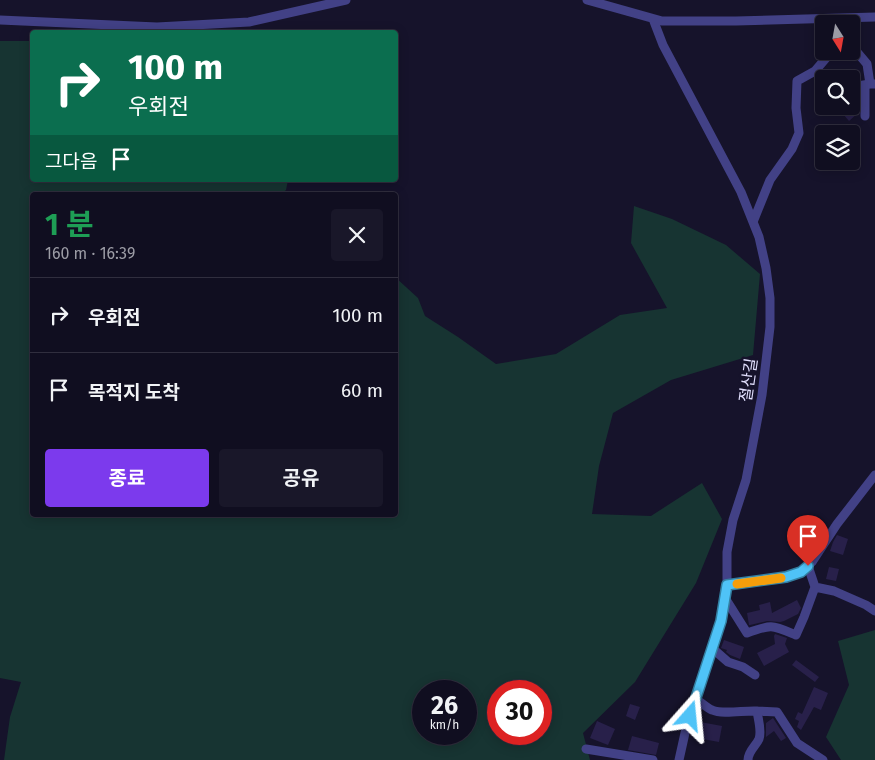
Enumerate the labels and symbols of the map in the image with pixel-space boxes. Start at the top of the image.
north arrow [815,15,860,60]
street label: 절산길 [736,357,761,403]
pin [787,515,829,566]
speed limit sign: 30 [487,680,552,745]
position arrow [663,689,715,741]

